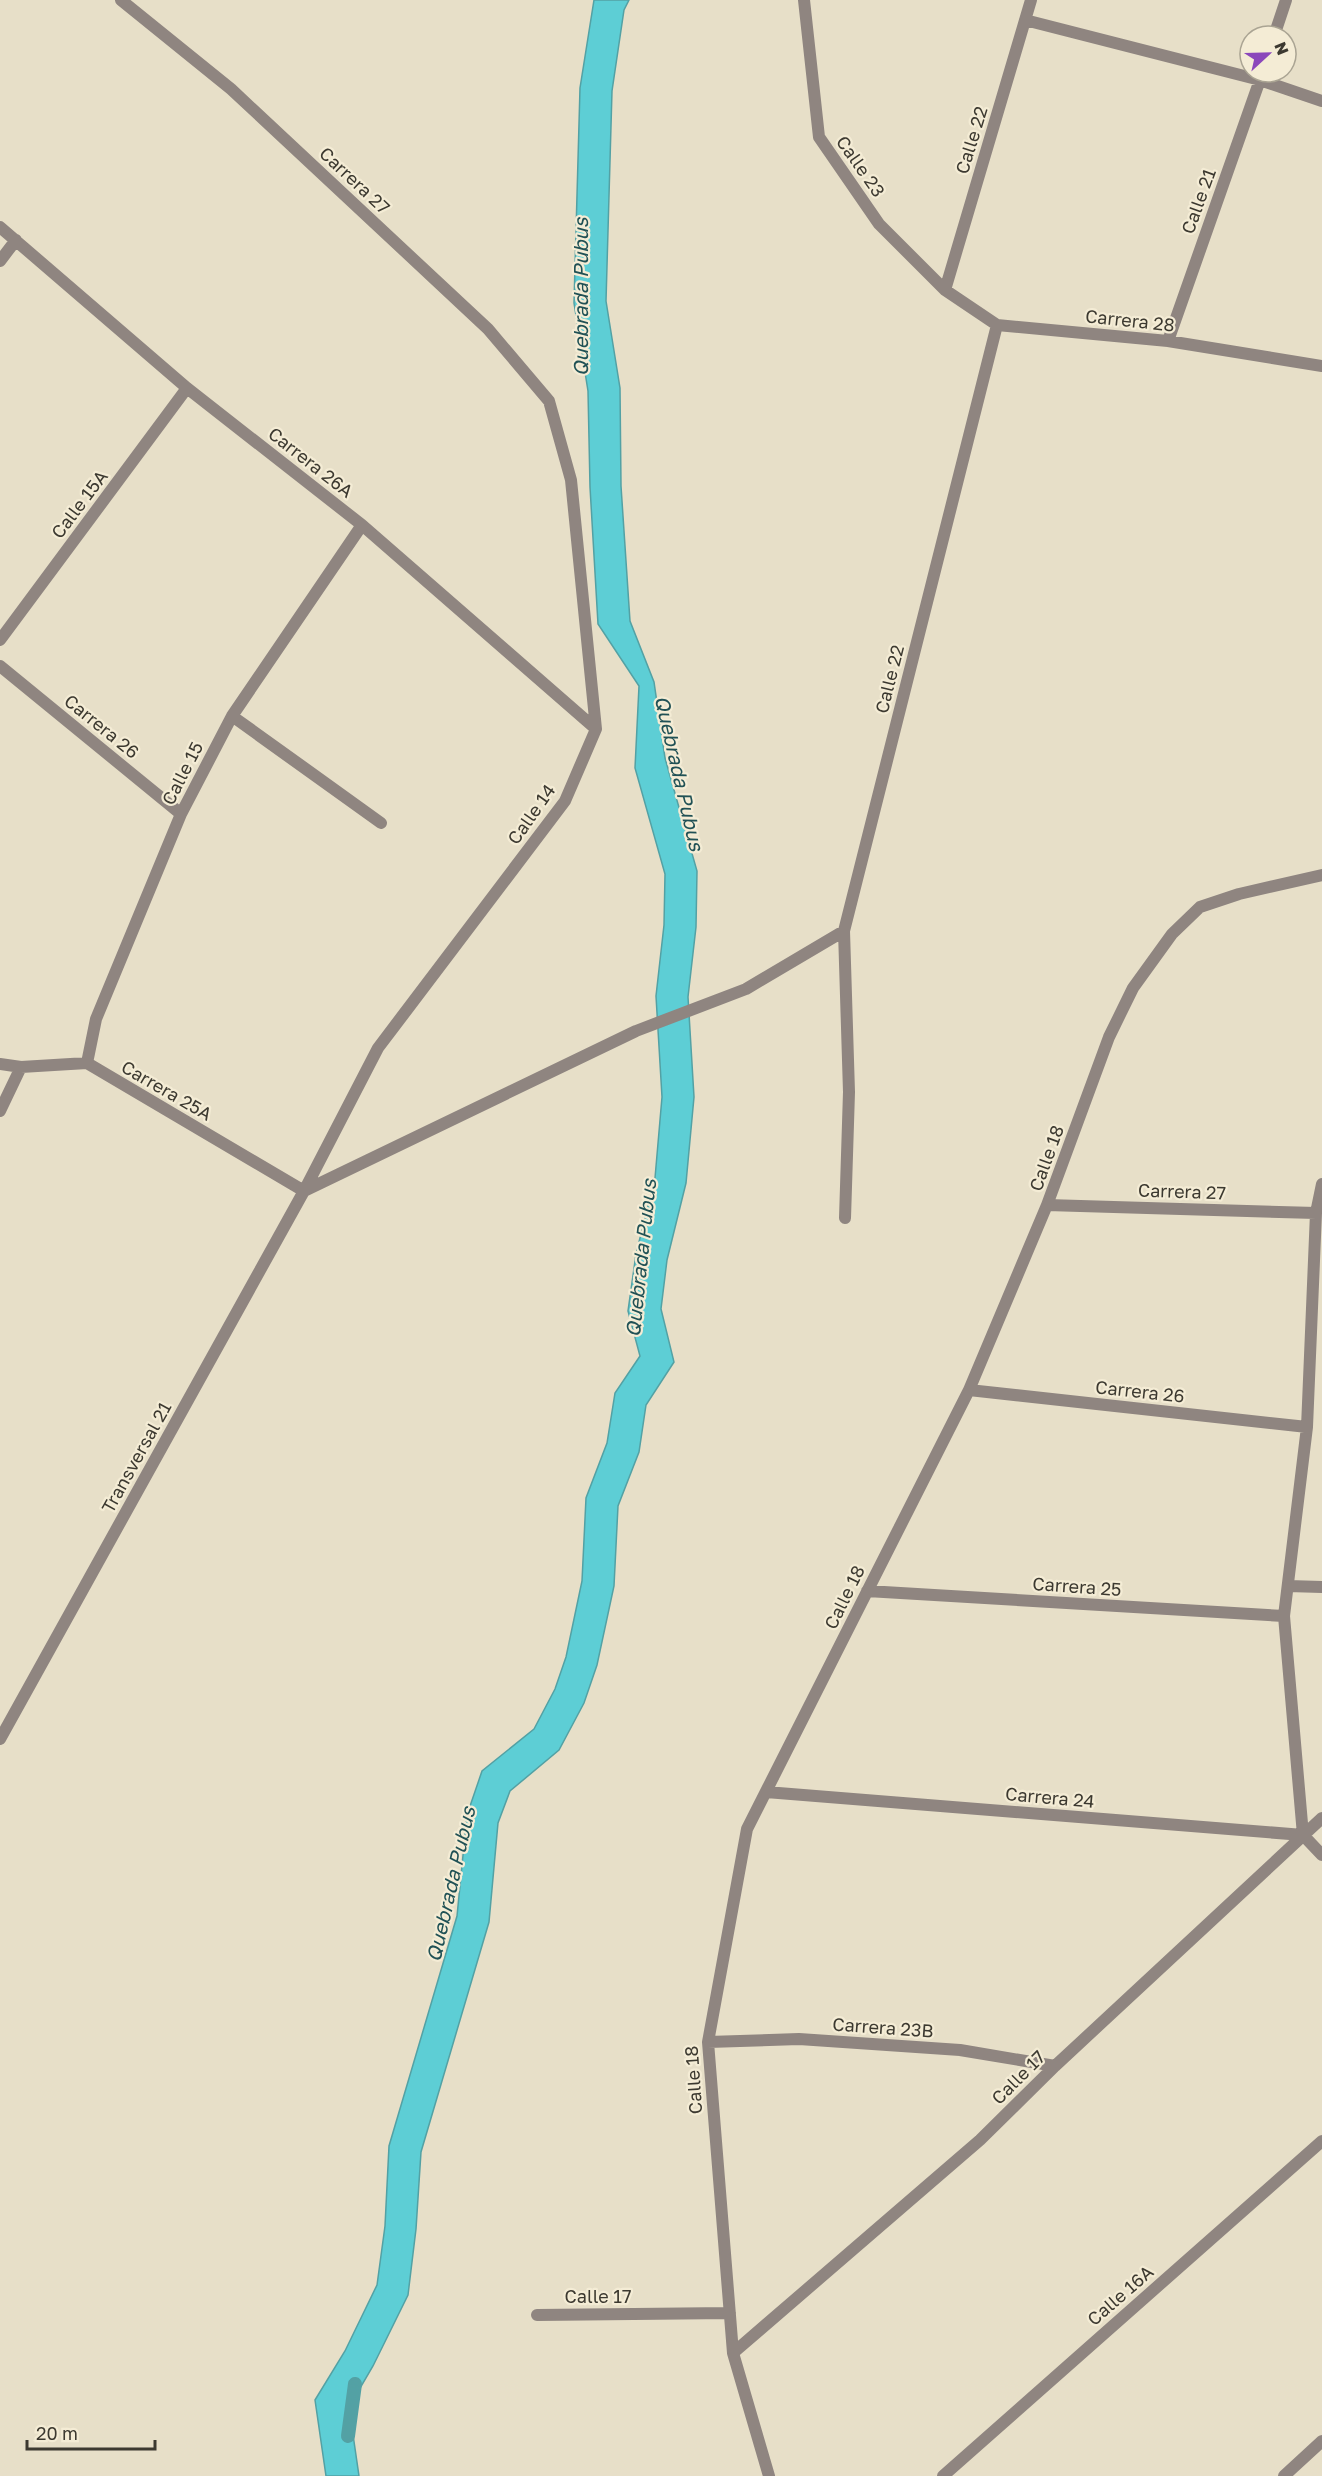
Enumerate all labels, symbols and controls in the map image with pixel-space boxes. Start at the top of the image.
north arrow [1238,24,1298,84]
text: N [1270,39,1293,58]
street label: Calle 22 [950,104,992,176]
street label: Calle 23 [832,131,890,201]
street label: Carrera 27 [315,142,395,218]
street label: Calle 21 [1176,165,1220,237]
water label: Quebrada Pubus [568,216,592,376]
street label: Carrera 28 [1084,304,1176,336]
street label: Carrera 26A [264,422,358,502]
street label: Calle 15A [46,465,112,543]
street label: Calle 22 [870,643,908,715]
street label: Carrera 26 [60,689,144,763]
water label: Quebrada Pubus [650,693,710,854]
street label: Calle 15 [157,738,207,808]
street label: Calle 14 [502,780,560,848]
street label: Carrera 25A [118,1055,216,1125]
street label: Calle 18 [1024,1122,1068,1194]
water label: Quebrada Pubus [620,1177,660,1338]
street label: Carrera 27 [1138,1178,1226,1204]
street label: Carrera 26 [1094,1375,1186,1407]
street label: Transversal 21 [96,1397,176,1516]
street label: Calle 18 [819,1561,869,1633]
street label: Carrera 25 [1032,1572,1122,1600]
street label: Carrera 24 [1004,1782,1096,1812]
water label: Quebrada Pubus [420,1803,480,1964]
street label: Carrera 23B [832,2012,934,2042]
street label: Calle 18 [680,2045,706,2115]
street label: Calle 17 [987,2046,1049,2108]
street label: Calle 16A [1082,2260,1158,2330]
street label: Calle 17 [565,2285,631,2307]
scale bar [27,2413,154,2451]
text: 20 m [36,2422,78,2444]

